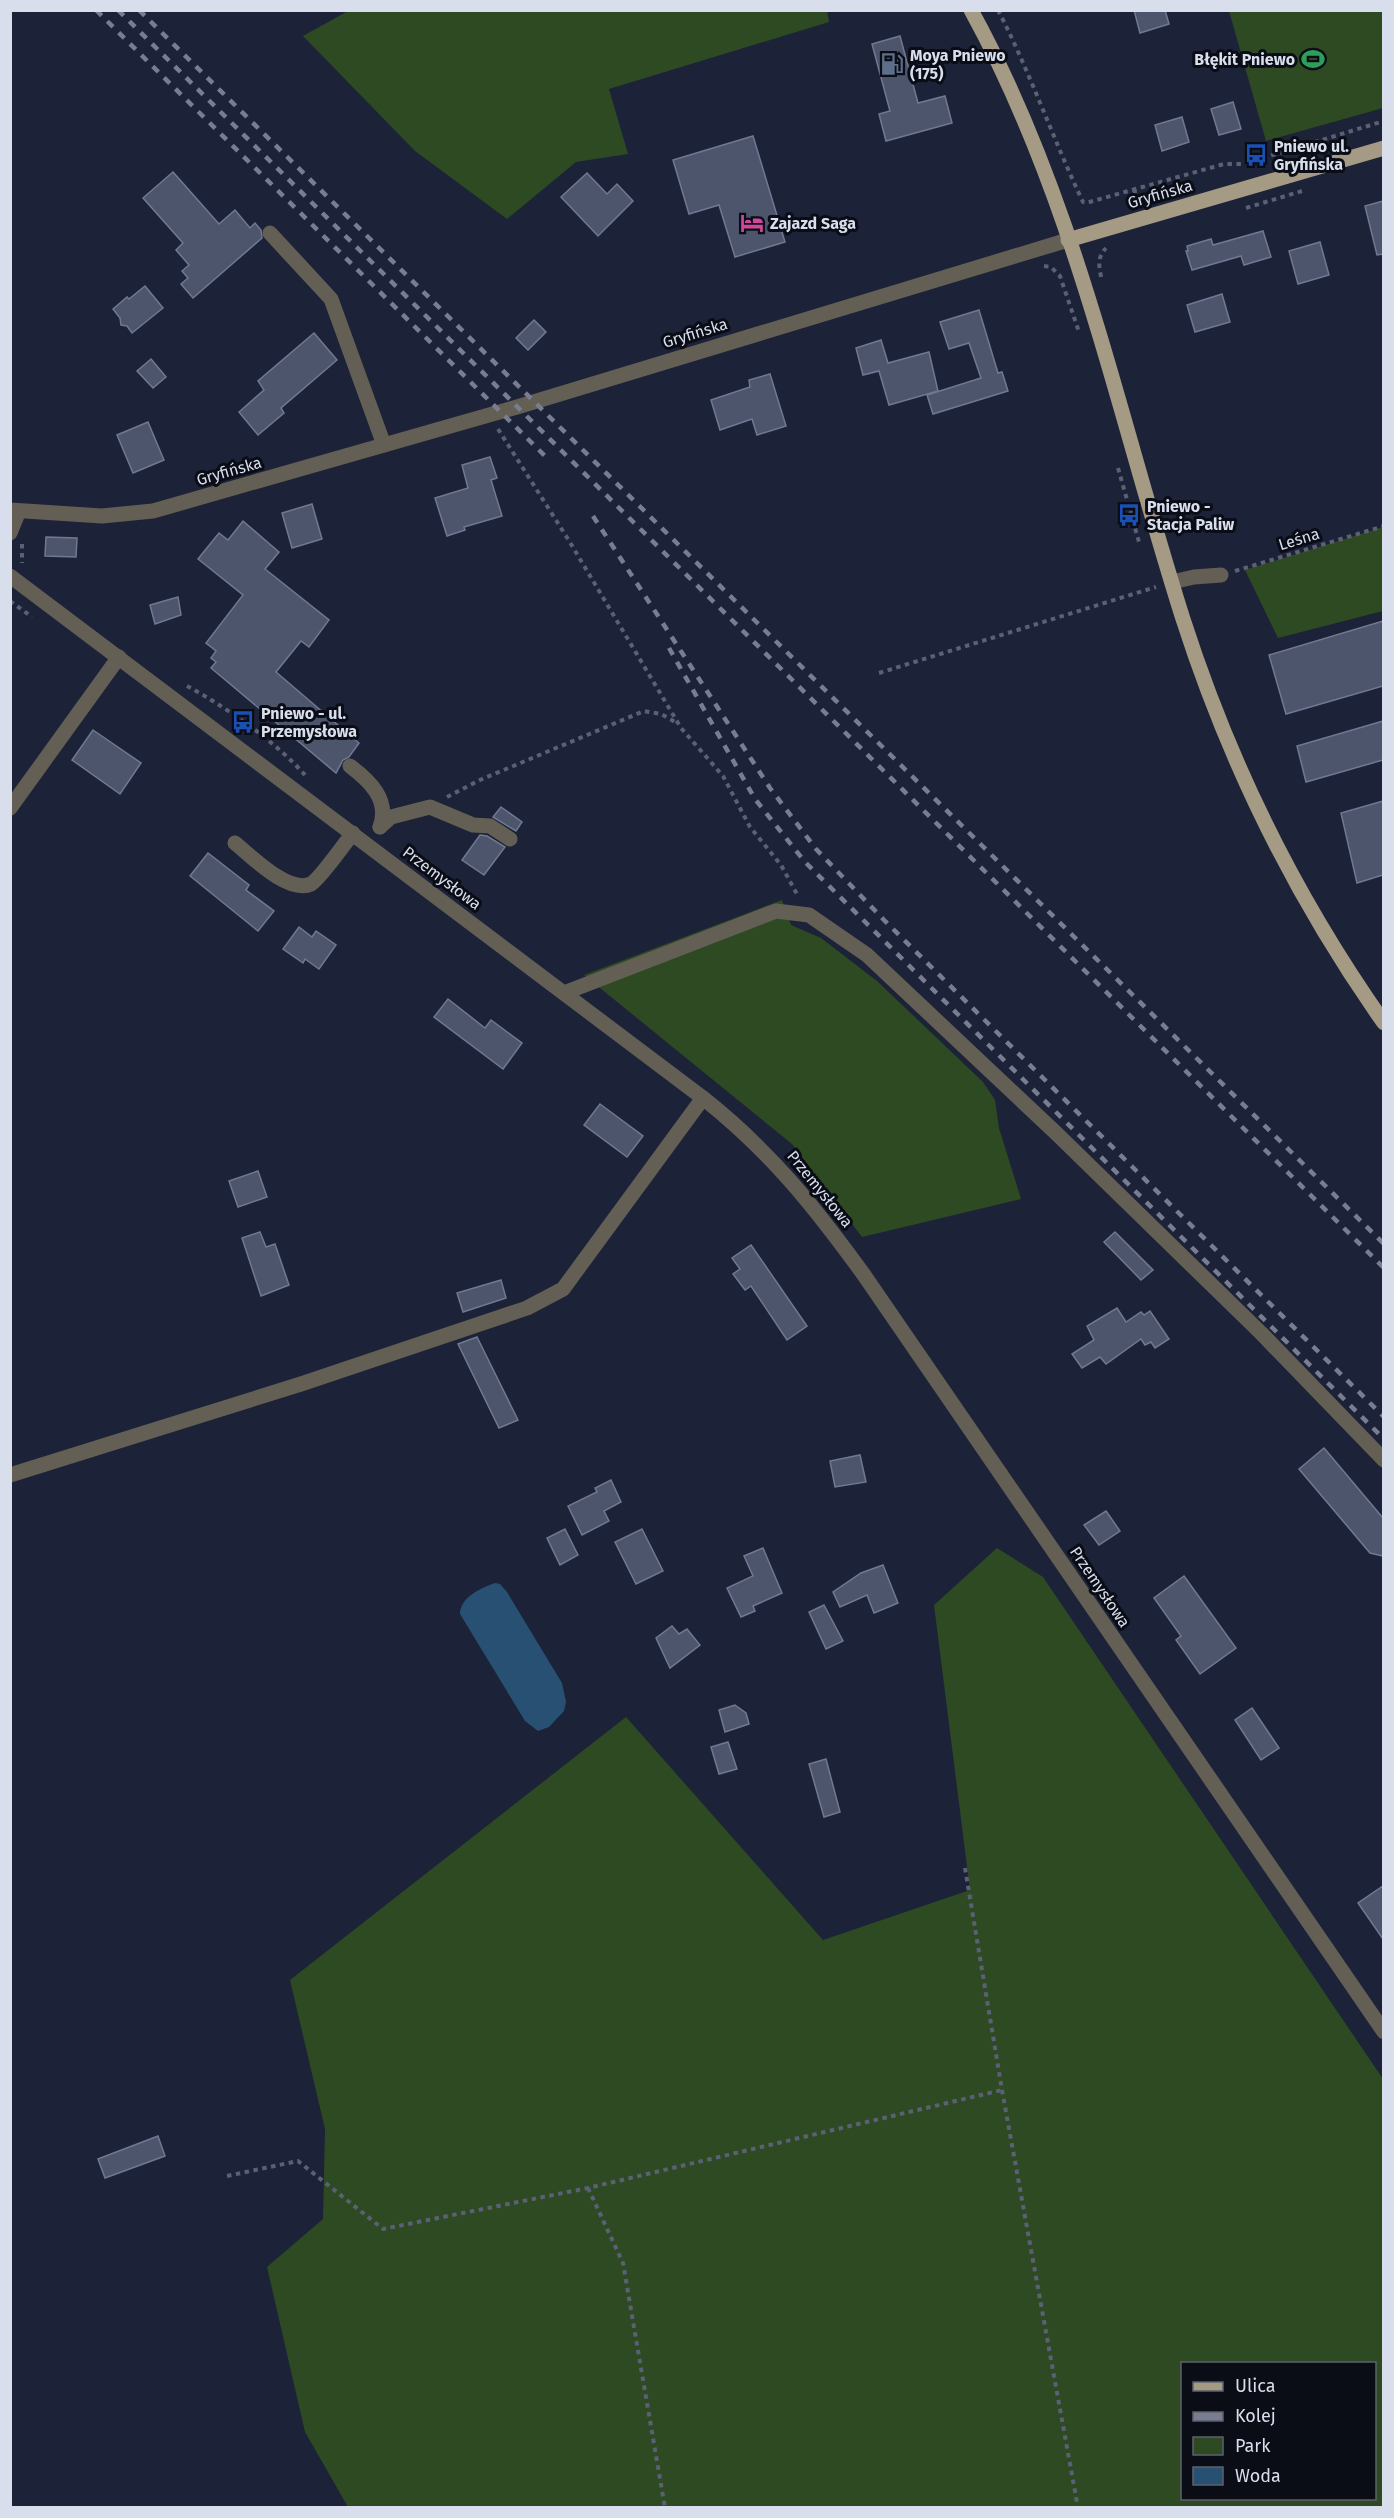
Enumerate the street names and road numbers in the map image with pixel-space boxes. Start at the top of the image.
street label: Gryfińska [1125,176,1195,212]
street label: Gryfińska [660,314,730,352]
street label: Gryfińska [194,453,264,489]
street label: Leśna [1276,524,1322,554]
street label: Przemysłowa [399,842,485,914]
street label: Przemysłowa [783,1147,857,1231]
street label: Przemysłowa [1066,1543,1134,1631]

